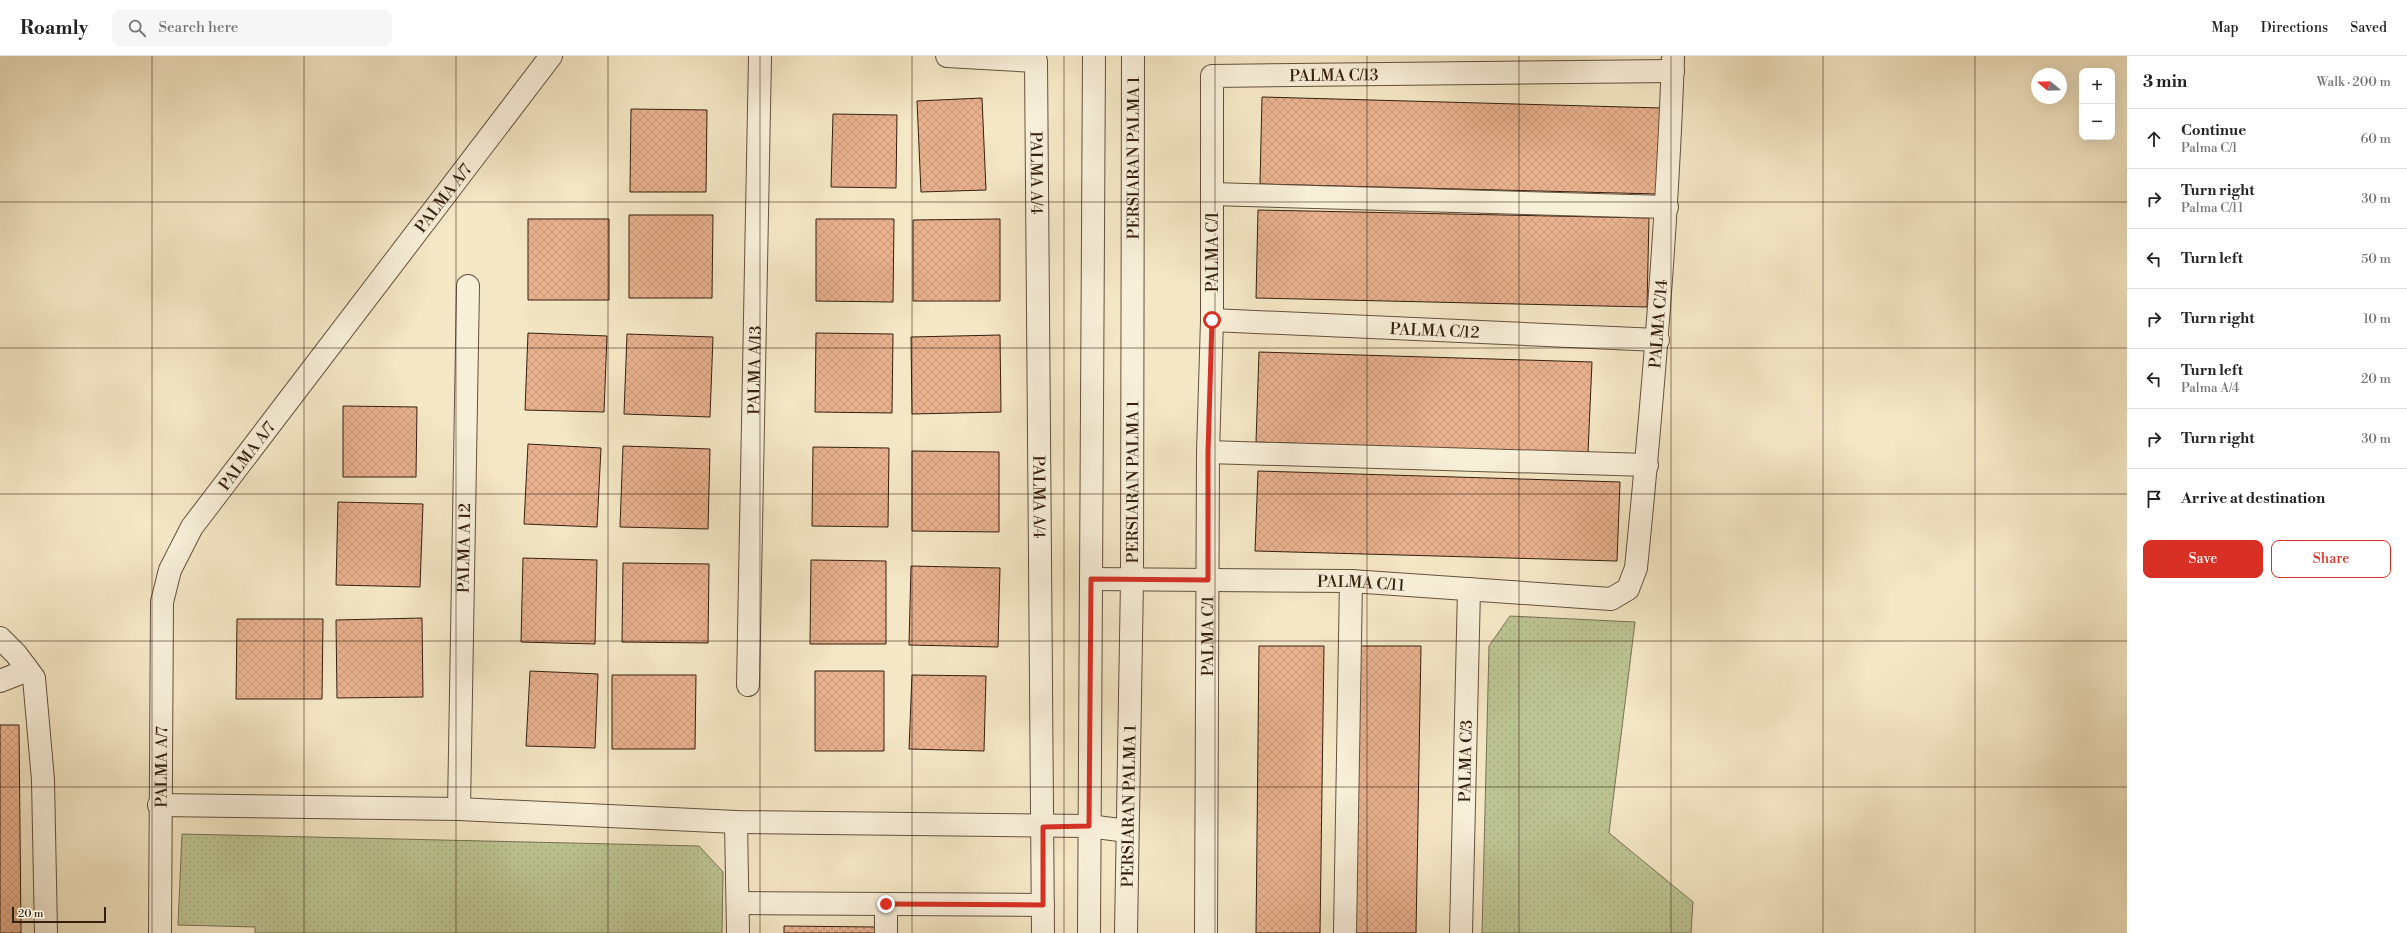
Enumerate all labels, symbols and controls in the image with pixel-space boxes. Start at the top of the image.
search box [112,10,392,46]
text: Roamly [20,16,88,40]
icon: search [126,17,148,39]
text: Search here [158,18,238,37]
text: Map [2211,19,2239,37]
text: Directions [2261,19,2328,37]
text: Saved [2350,19,2387,37]
street label: PALMA C/13 [1289,65,1379,86]
north arrow [2031,68,2067,104]
map controls [2079,68,2115,140]
button: + [2079,68,2115,104]
text: 3 min [2143,71,2187,93]
text: Walk · 200 m [2317,74,2391,90]
street label: PERSIARAN PALMA 1 [1124,77,1144,239]
button: − [2079,104,2115,140]
text: Continue [2181,121,2246,140]
icon: ahead [2143,128,2165,150]
street label: PALMA A/4 [1026,131,1046,215]
text: 60 m [2360,131,2391,147]
text: Palma C/1 [2181,140,2237,156]
street label: PALMA A/7 [411,160,476,237]
text: Turn right [2181,181,2255,200]
icon: right [2143,188,2165,210]
text: 30 m [2361,191,2391,207]
text: Palma C/11 [2181,200,2243,216]
street label: PALMA C/1 [1203,212,1223,292]
icon: left [2143,248,2165,270]
text: Turn left [2181,249,2243,268]
text: 50 m [2361,251,2391,267]
street label: PALMA C/14 [1645,278,1672,369]
icon: right [2143,308,2165,330]
text: Turn right [2181,309,2255,328]
route start [1203,311,1221,329]
text: 10 m [2363,311,2391,327]
street label: PALMA C/12 [1389,319,1480,343]
street label: PALMA A/13 [744,325,766,415]
text: Turn left [2181,361,2243,380]
icon: left [2143,368,2165,390]
text: 20 m [2361,371,2391,387]
text: Palma A/4 [2181,380,2239,396]
street label: PERSIARAN PALMA 1 [1123,401,1143,563]
street label: PALMA A/7 [214,418,280,495]
icon: right [2143,428,2165,450]
text: Turn right [2181,429,2255,448]
text: 30 m [2361,431,2391,447]
street label: PALMA A/4 [1028,455,1049,539]
icon: arrive [2143,488,2165,510]
text: Arrive at destination [2181,489,2325,508]
street label: PALMA A 12 [454,503,475,593]
button: Save [2143,540,2263,578]
button: Share [2271,540,2391,578]
street label: PALMA C/11 [1317,572,1406,596]
street label: PALMA C/1 [1198,596,1218,676]
street label: PALMA C/3 [1455,719,1477,802]
street label: PERSIARAN PALMA 1 [1118,724,1141,888]
street label: PALMA A/7 [152,726,172,808]
route end [877,895,895,913]
scale bar [12,905,106,924]
text: 20 m [18,907,43,921]

